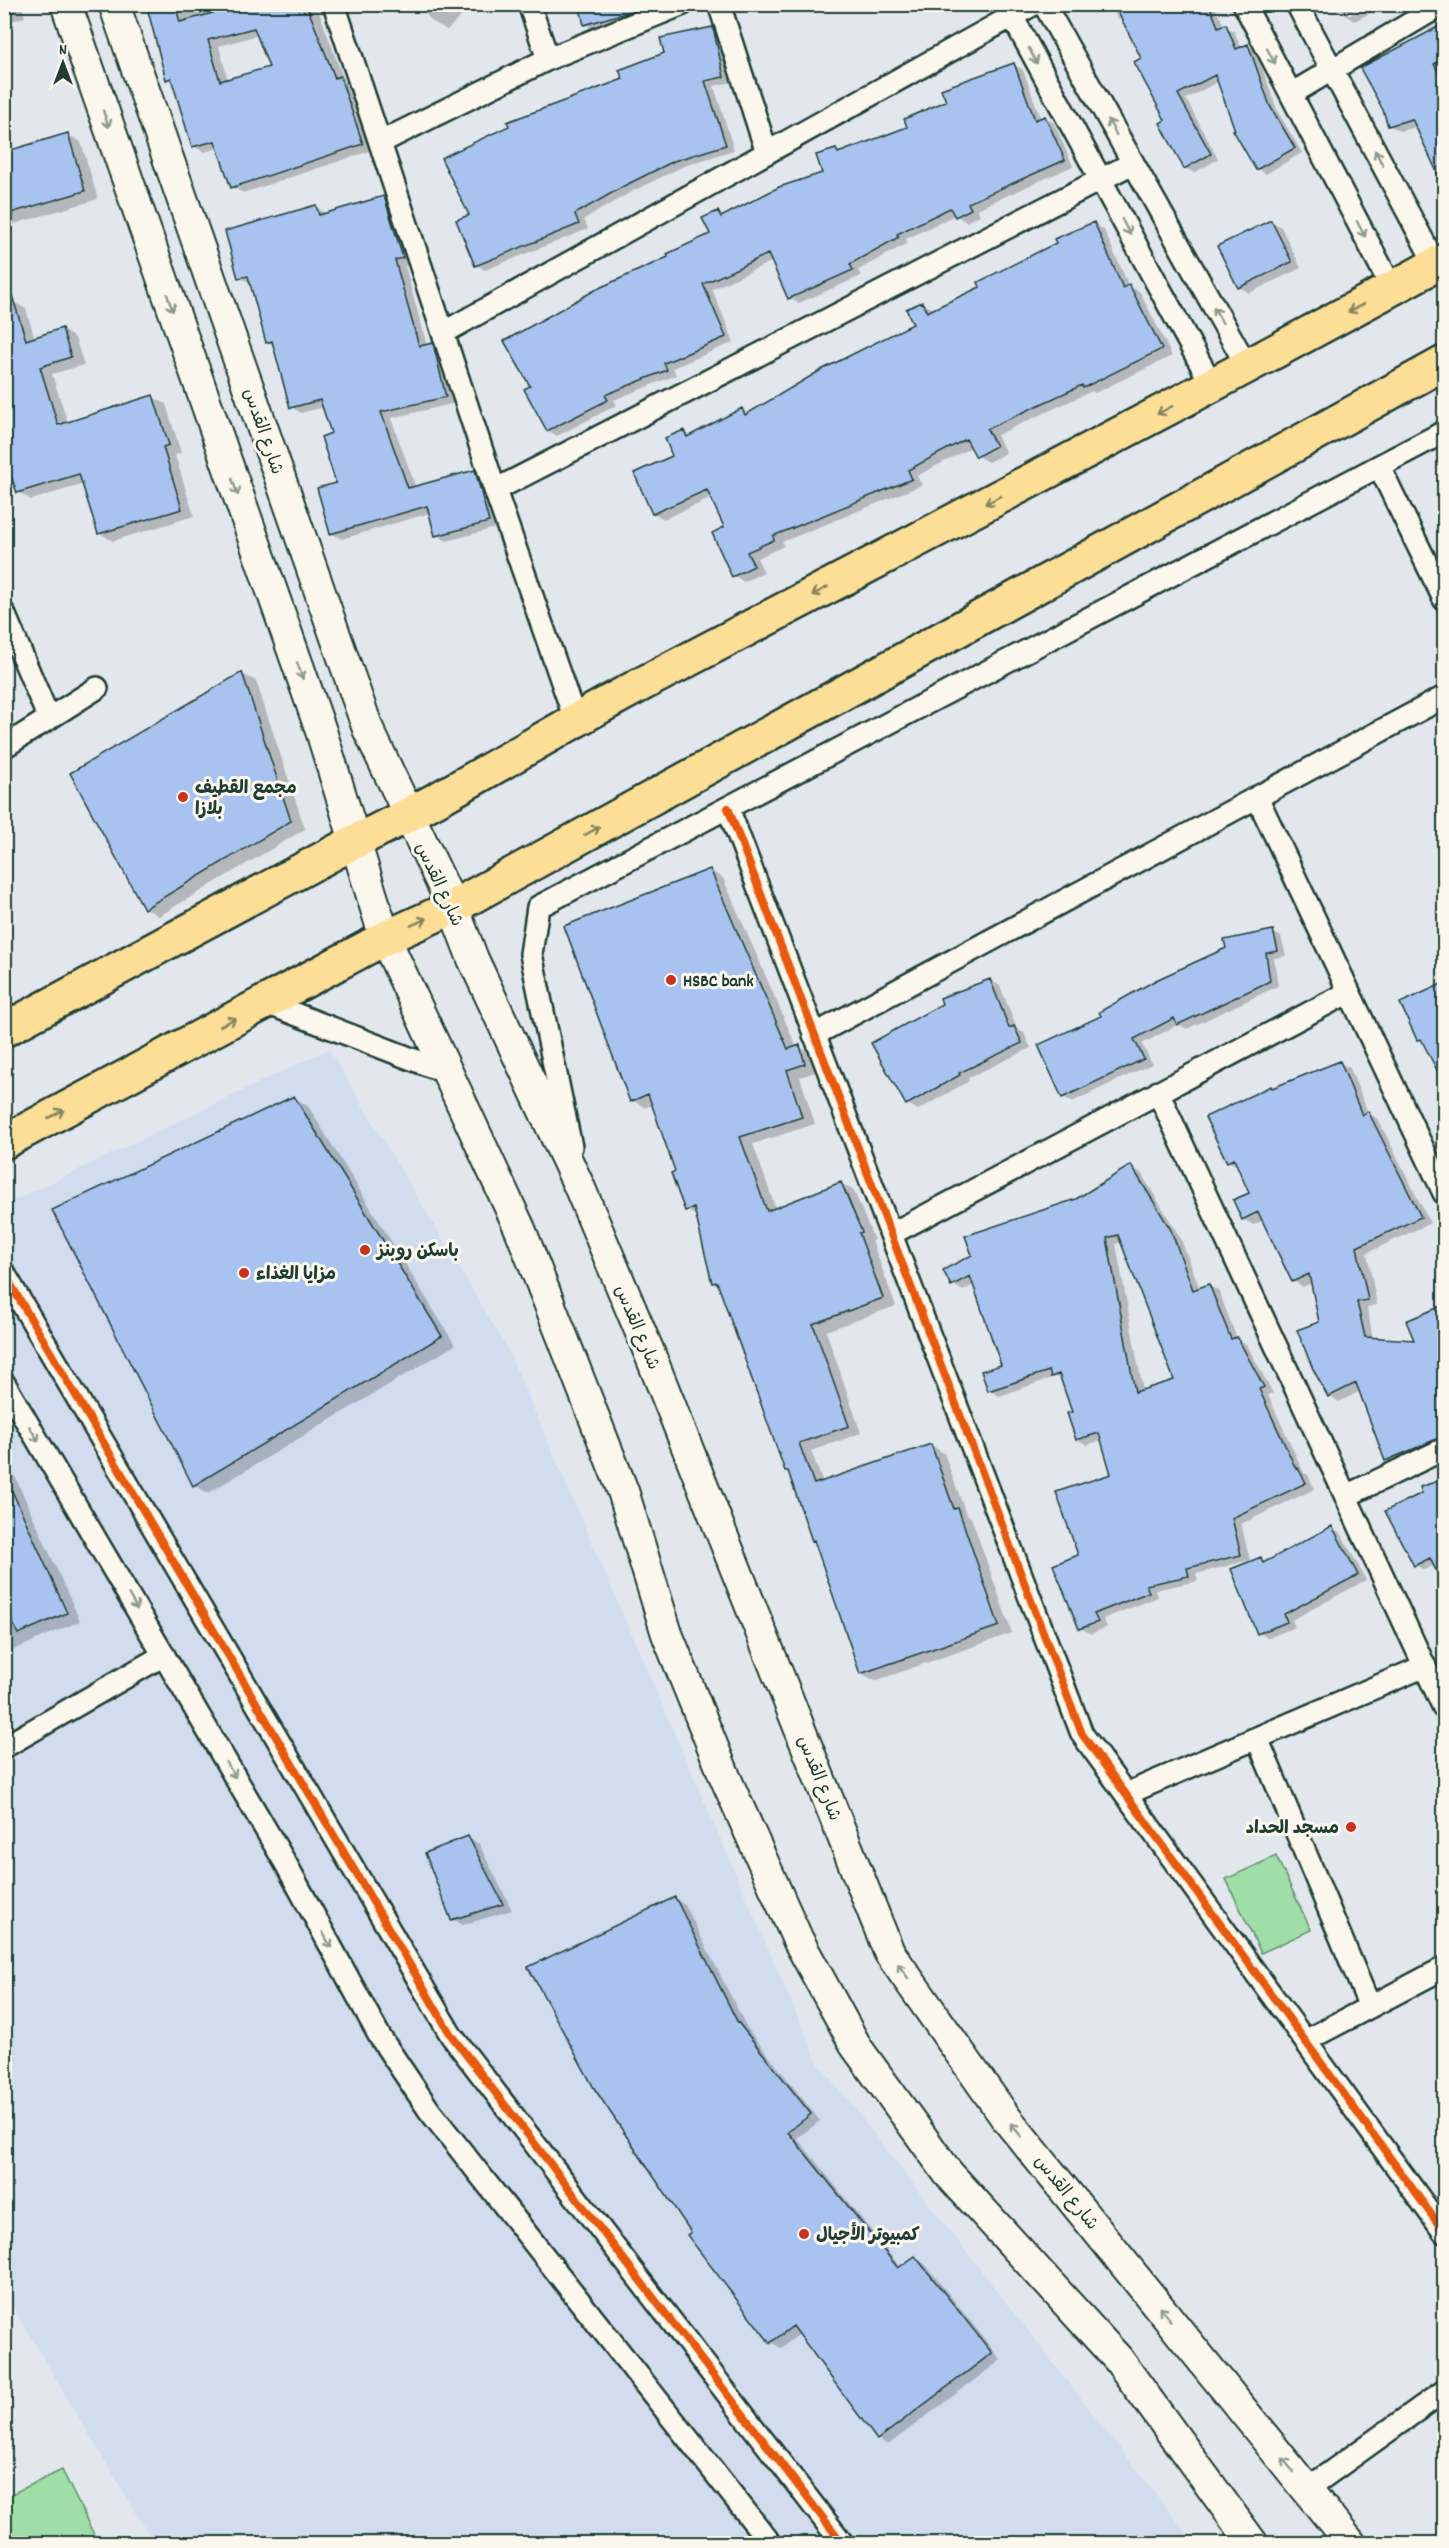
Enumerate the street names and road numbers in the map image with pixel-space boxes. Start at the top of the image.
street label: شارع القدس [235,385,288,478]
street label: شارع القدس [407,839,468,931]
street label: شارع القدس [607,1282,665,1374]
street label: شارع القدس [789,1733,846,1825]
street label: شارع القدس [1027,2151,1103,2236]

